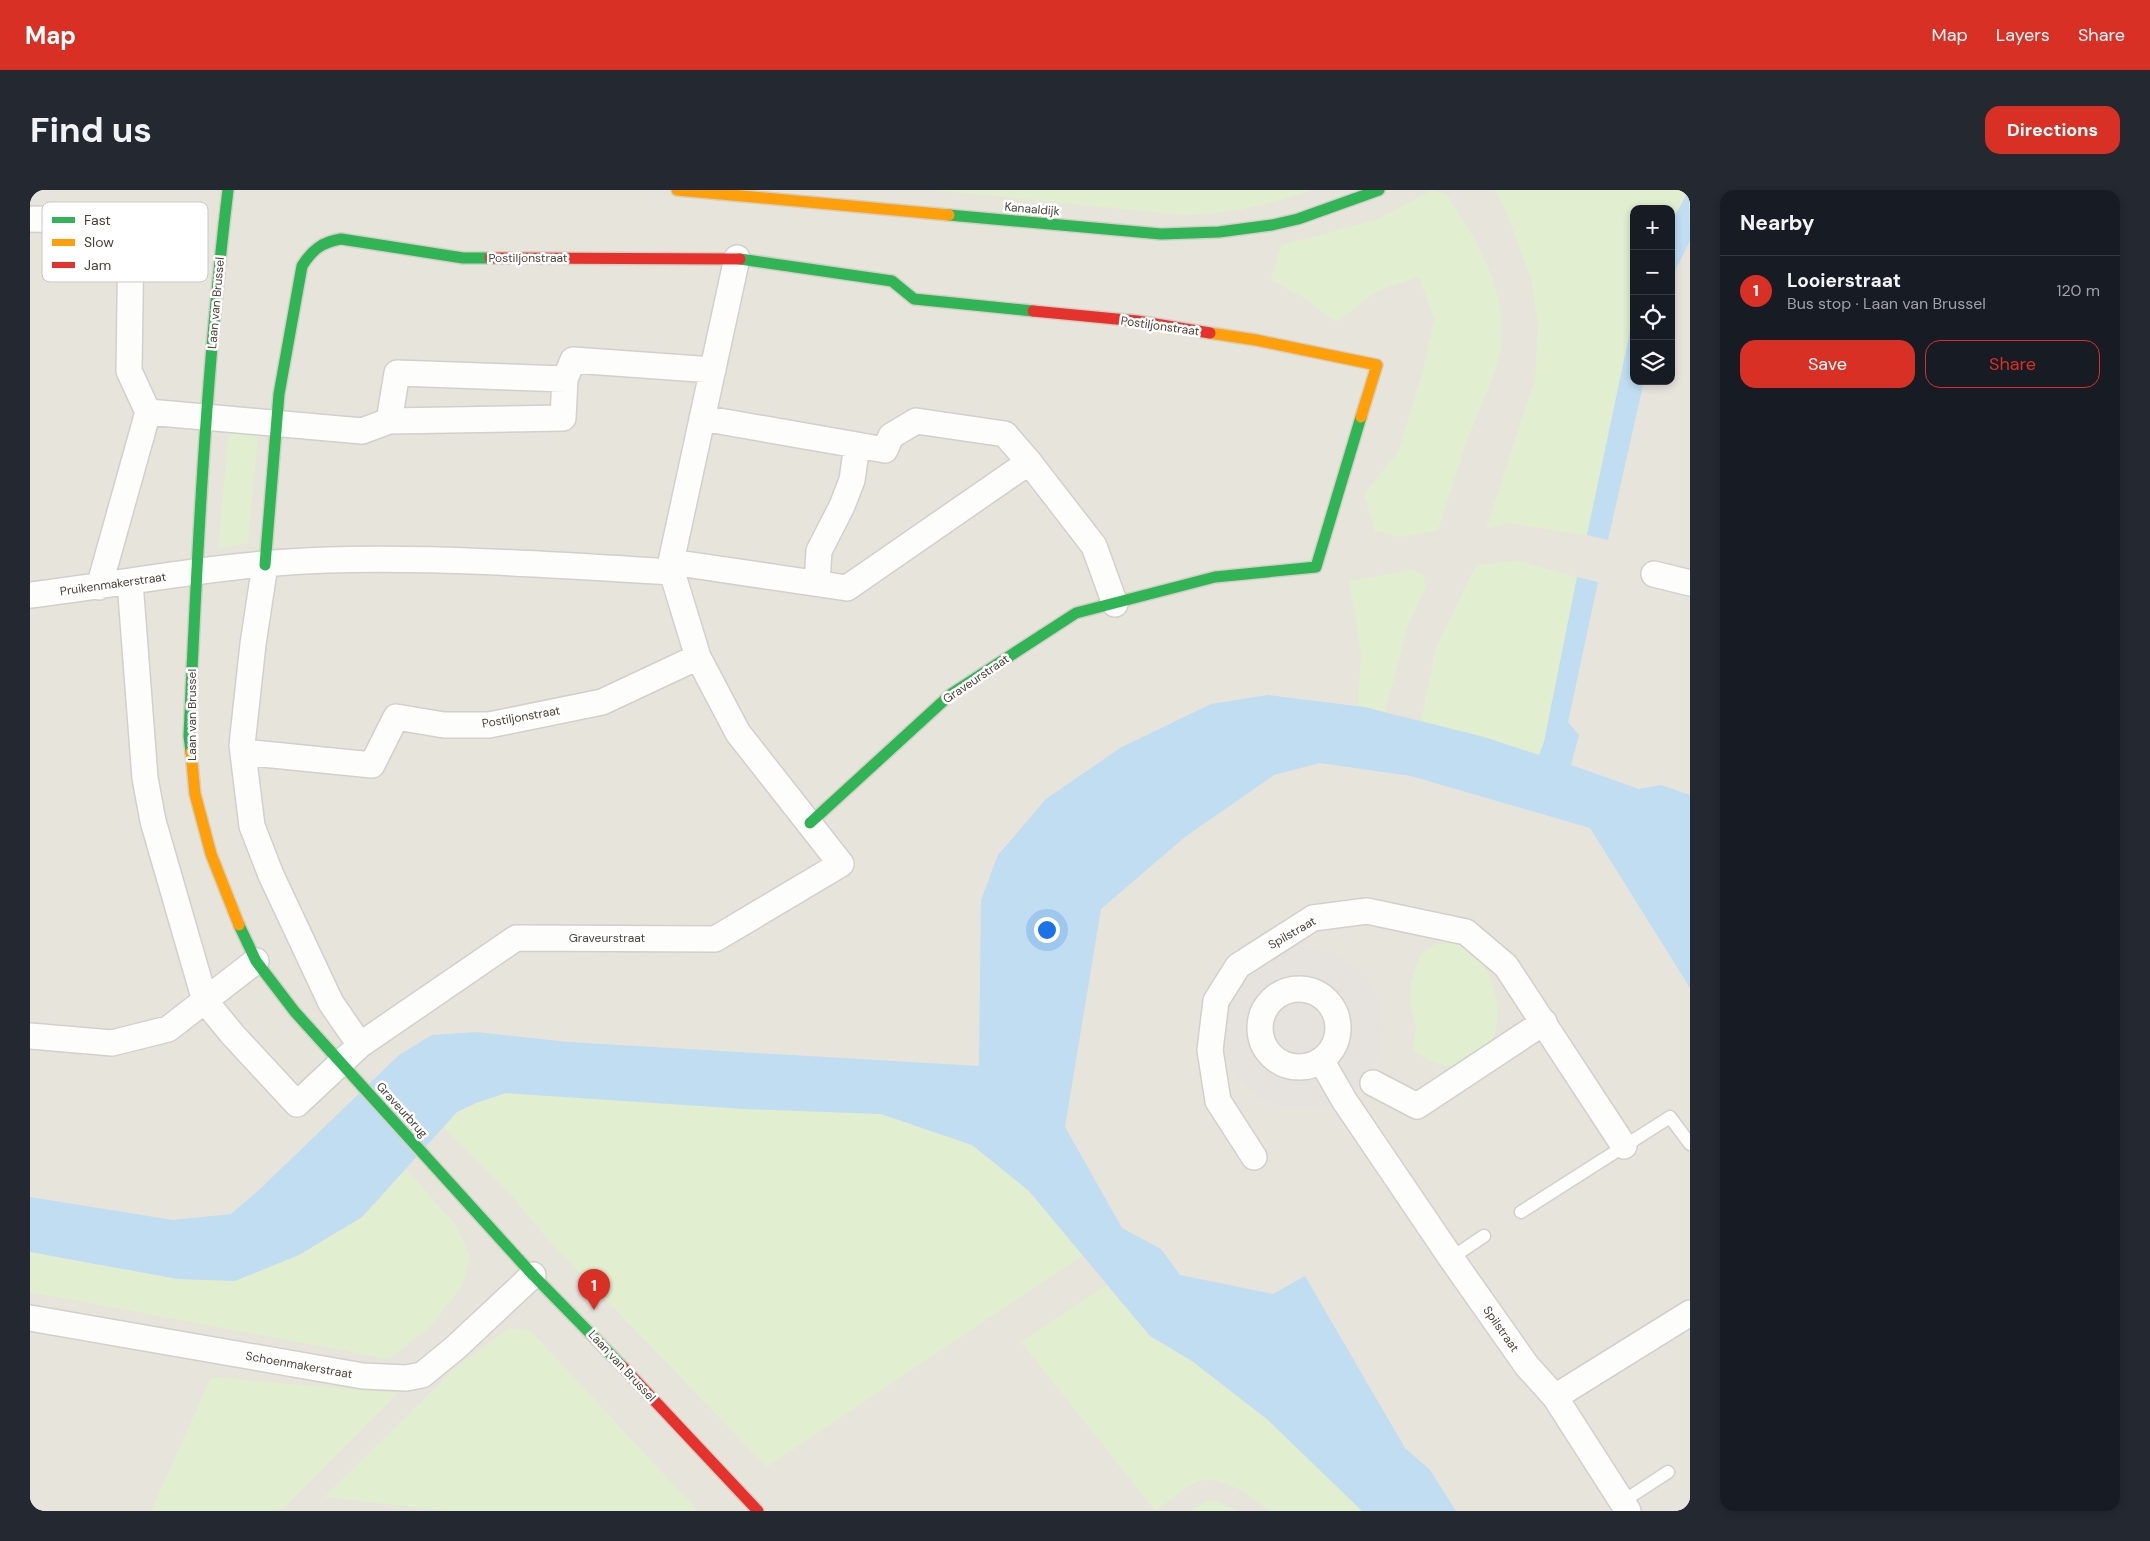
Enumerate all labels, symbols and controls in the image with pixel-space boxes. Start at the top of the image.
text: Map [25,20,76,51]
text: Map [1932,23,1968,47]
text: Layers [1996,23,2050,47]
text: Share [2078,23,2125,47]
button: Directions [1985,106,2120,154]
text: Find us [30,107,152,153]
street label: Kanaaldijk [1004,199,1060,219]
legend [42,202,208,282]
map controls [1630,205,1675,385]
button: + [1630,205,1675,250]
text: Nearby [1740,209,1814,237]
text: Fast [84,211,111,229]
text: Slow [84,233,114,251]
street label: Postiljonstraat [488,250,568,266]
button: − [1630,250,1675,295]
text: Jam [84,256,111,274]
street label: Laan van Brussel [204,256,228,350]
text: Looierstraat [1787,268,1901,293]
text: 1 [1753,280,1759,301]
text: 120 m [2056,280,2100,301]
text: Bus stop · Laan van Brussel [1787,293,1986,314]
button: locate [1630,295,1675,340]
street label: Postiljonstraat [1120,313,1201,339]
button: layers [1630,340,1675,385]
button: Save [1740,340,1915,388]
button: Share [1925,340,2100,388]
street label: Pruikenmakerstraat [59,569,167,599]
street label: Graveurstraat [940,651,1012,707]
street label: Laan van Brussel [184,669,200,761]
street label: Postiljonstraat [481,702,562,732]
street label: Spilstraat [1265,913,1319,953]
your location [1034,917,1060,943]
street label: Graveurstraat [569,930,646,946]
street label: Graveurbrug [373,1079,431,1141]
pin: 1 [578,1269,610,1310]
street label: Spilstraat [1479,1303,1523,1355]
street label: Laan van Brussel [585,1327,659,1405]
street label: Schoenmakerstraat [244,1348,354,1382]

